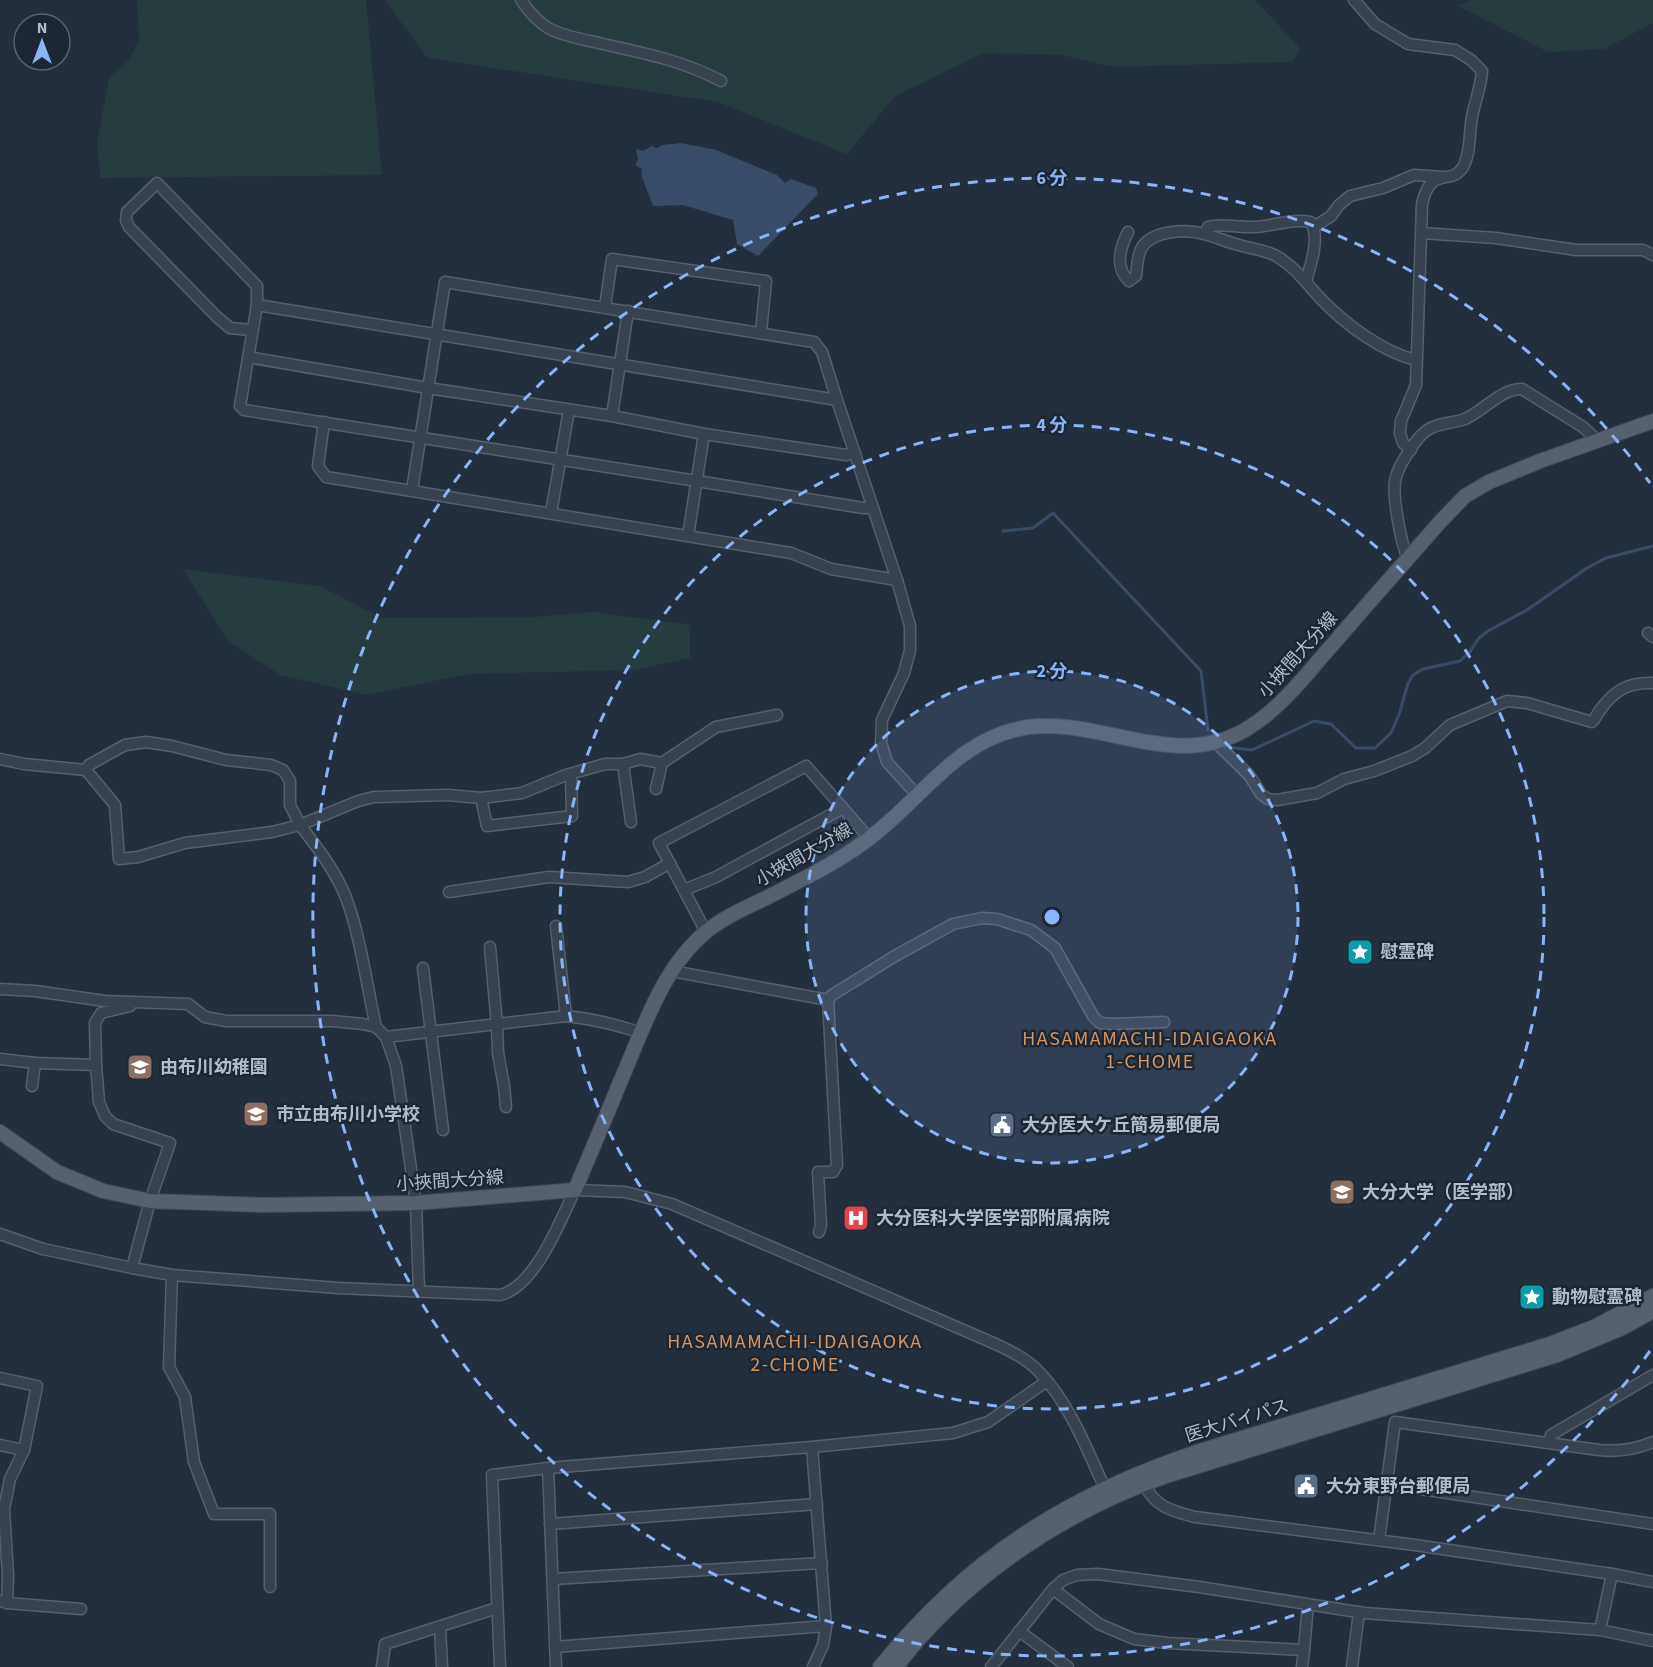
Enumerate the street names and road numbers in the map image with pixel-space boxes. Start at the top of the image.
street label: 小挾間大分線 [1253,607,1343,703]
street label: 小挾間大分線 [751,817,857,893]
street label: 小挾間大分線 [395,1165,505,1197]
street label: 医大バイパス [1182,1393,1292,1449]

